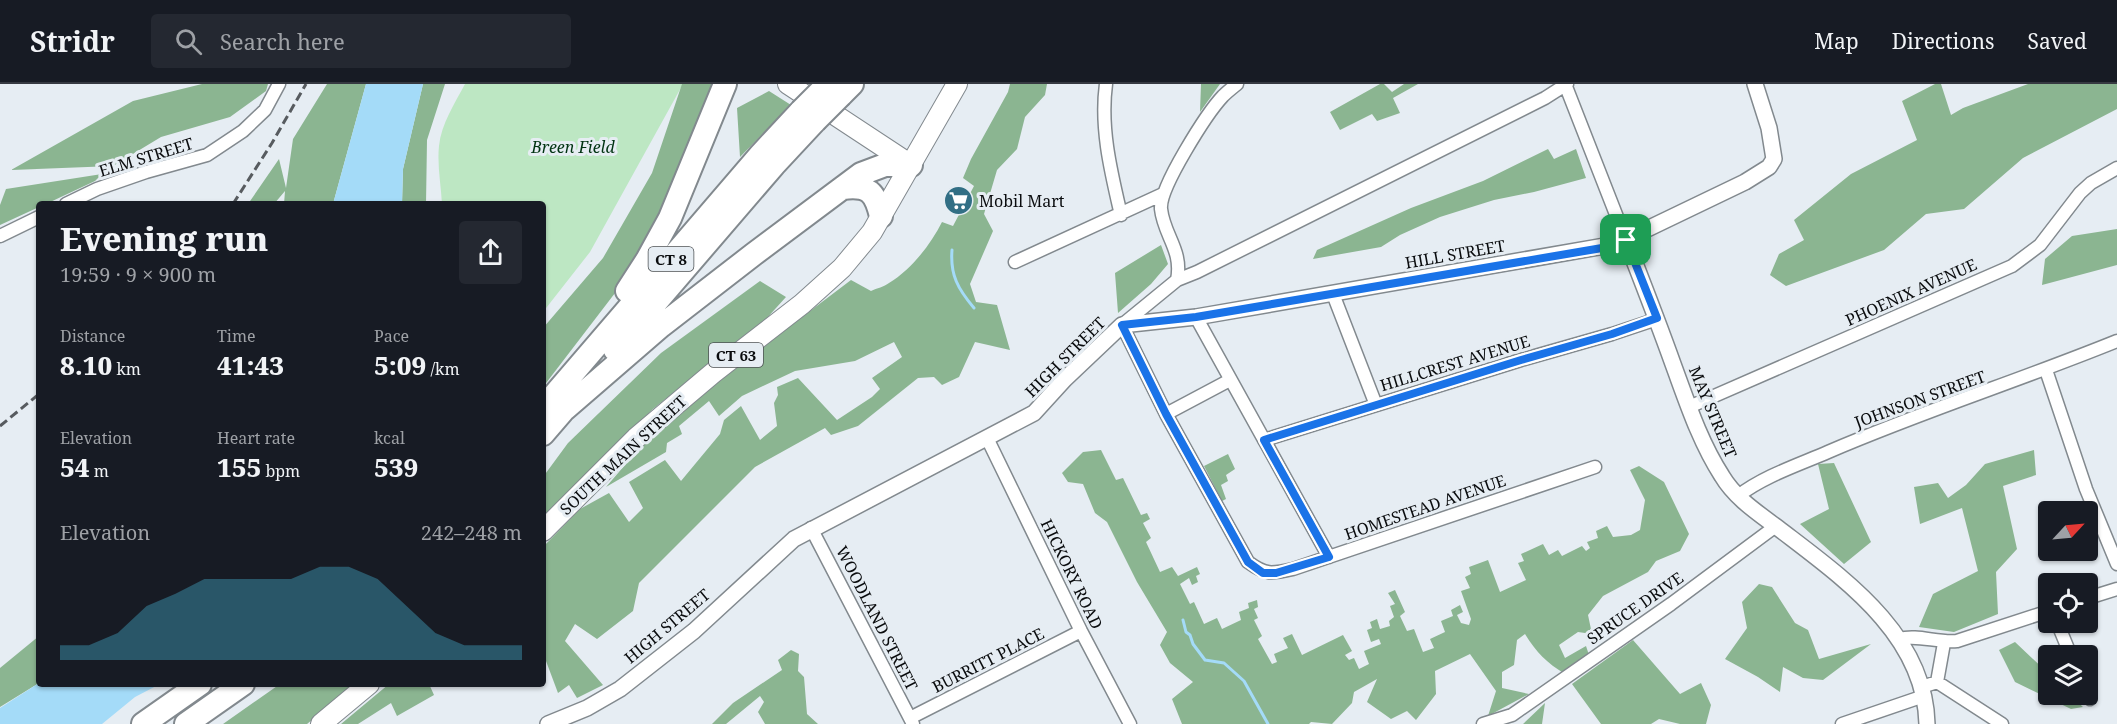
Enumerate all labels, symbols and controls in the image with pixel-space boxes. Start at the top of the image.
search box [151,14,571,68]
text: Stridr [30,22,115,60]
icon: search [172,25,205,58]
text: Search here [220,26,345,56]
text: Map [1814,27,1859,55]
text: Directions [1892,27,1994,55]
text: Saved [2027,27,2087,55]
street label: ELM STREET [96,132,196,182]
park label: Breen Field [530,136,615,158]
supermarket icon: Mobil Mart [942,185,974,217]
place label: Mobil Mart [979,190,1065,212]
pin [1600,214,1651,265]
text: Evening run [60,216,268,261]
button: share [459,221,522,284]
icon: arrive [1609,223,1642,256]
street label: HILL STREET [1403,234,1507,274]
road number: CT 8 [648,247,694,271]
street label: PHOENIX AVENUE [1842,253,1980,331]
text: 19:59 · 9 × 900 m [60,261,216,288]
street label: HIGH STREET [1020,312,1110,402]
text: Distance [60,325,125,347]
text: Time [217,325,256,347]
text: Pace [374,325,409,347]
street label: HILLCREST AVENUE [1377,330,1533,396]
road number: CT 63 [709,343,763,367]
text: 8.10 [60,347,112,383]
text: 41:43 [217,347,284,383]
text: 5:09 [374,347,426,383]
text: km [112,358,141,380]
text: /km [426,358,460,380]
street label: MAY STREET [1684,363,1742,461]
street label: JOHNSON STREET [1851,365,1989,433]
street label: SOUTH MAIN STREET [555,390,691,520]
text: Elevation [60,427,132,449]
text: Heart rate [217,427,295,449]
text: kcal [374,427,405,449]
text: 54 [60,449,89,485]
text: 155 [217,449,261,485]
text: 539 [374,449,418,485]
text: m [89,460,109,482]
text: bpm [261,460,300,482]
street label: HOMESTEAD AVENUE [1341,469,1509,545]
north arrow [2038,501,2098,561]
map controls [2038,501,2098,705]
street label: HICKORY ROAD [1036,515,1108,633]
text: Elevation [60,519,150,546]
text: 242–248 m [421,519,522,546]
street label: WOODLAND STREET [831,542,923,694]
street label: SPRUCE DRIVE [1582,567,1688,649]
button: locate [2038,573,2098,633]
street label: HIGH STREET [620,584,715,668]
street label: BURRITT PLACE [928,622,1048,698]
button: layers [2038,645,2098,705]

